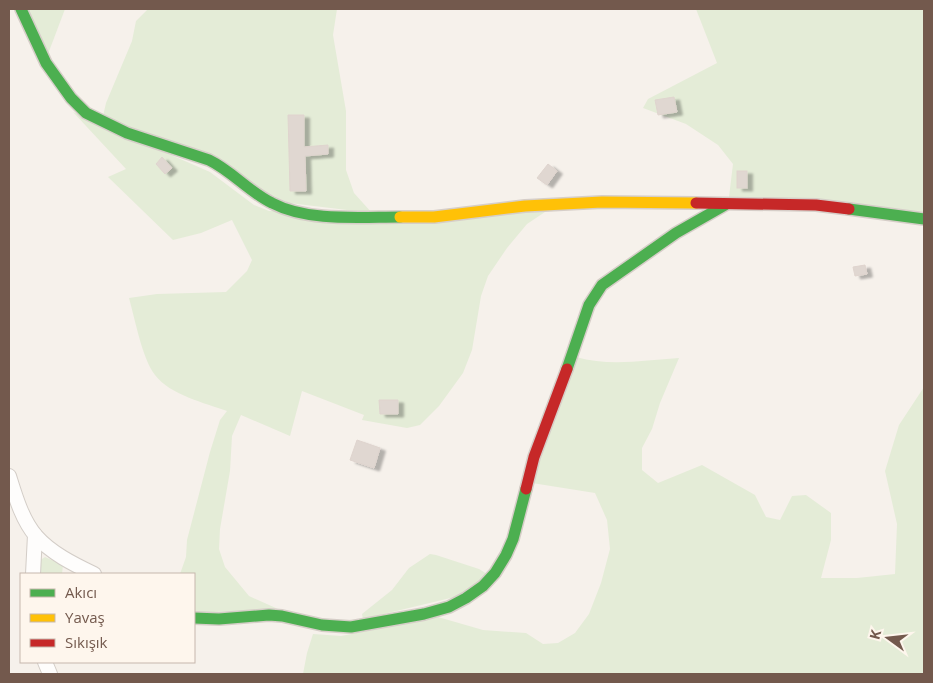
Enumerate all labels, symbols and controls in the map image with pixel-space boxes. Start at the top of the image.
legend [20,573,195,663]
text: Akıcı [65,582,97,602]
text: Yavaş [65,607,105,627]
north arrow [863,613,913,663]
text: K [865,627,886,641]
text: Sıkışık [65,632,108,652]

